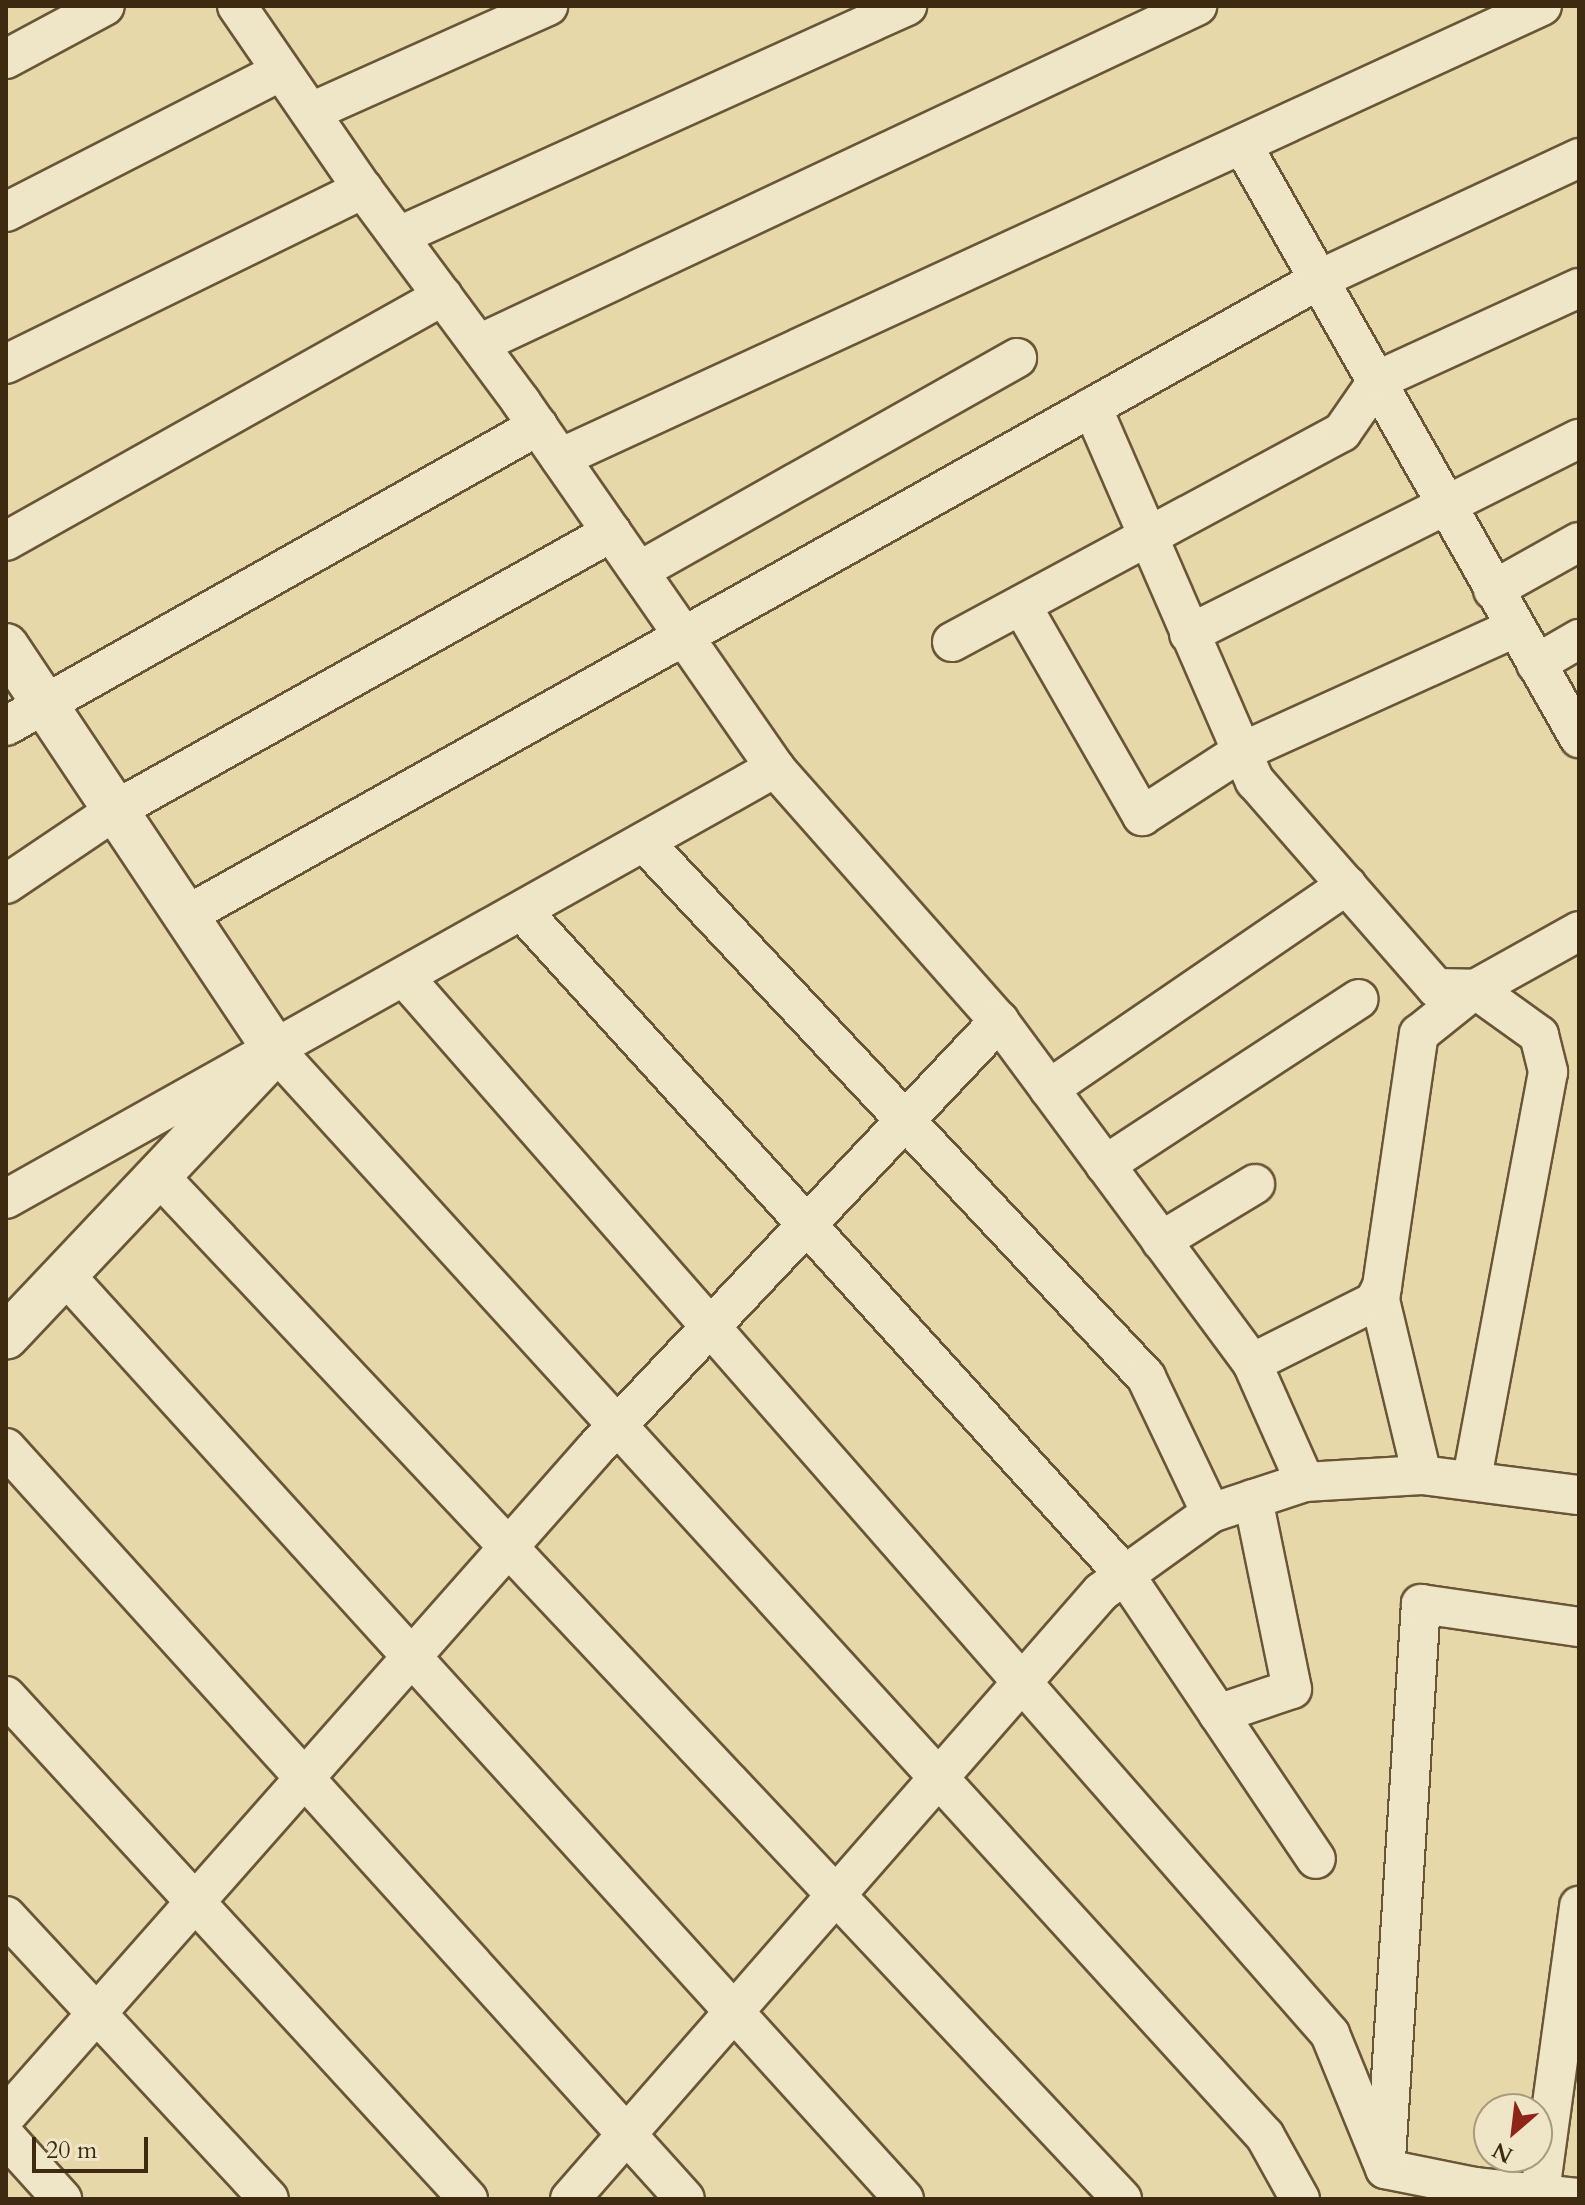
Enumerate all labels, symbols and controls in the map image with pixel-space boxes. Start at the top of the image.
north arrow [1473,2093,1553,2173]
scale bar [36,2121,152,2171]
text: 20 m [46,2134,97,2167]
text: N [1487,2135,1518,2170]

